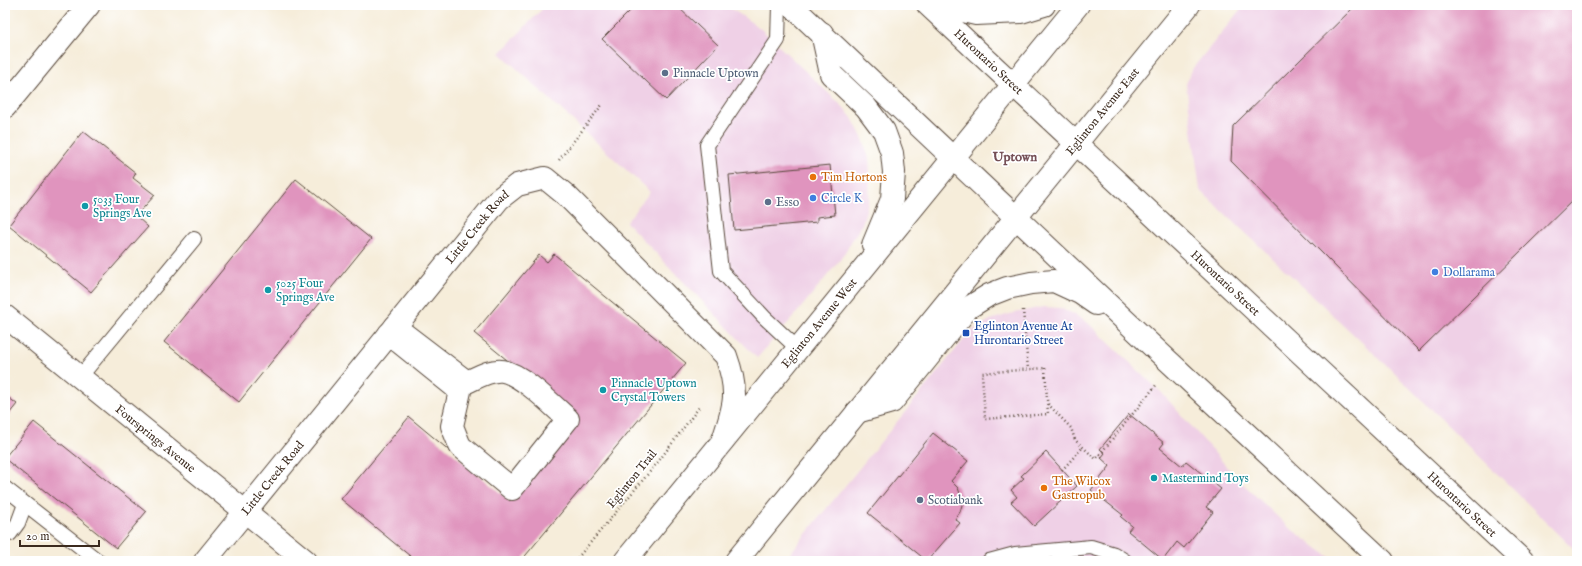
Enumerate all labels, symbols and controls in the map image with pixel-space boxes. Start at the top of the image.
street label: Hurontario Street [951,26,1026,98]
street label: Eglinton Avenue East [1062,65,1142,158]
place label: Pinnacle Uptown [673,66,759,82]
marker: Pinnacle Uptown [660,68,670,78]
district label: Uptown [992,149,1037,166]
place label: Tim Hortons [821,170,887,185]
marker: Tim Hortons [808,172,818,182]
street label: Little Creek Road [442,186,512,267]
place label: Circle K [821,191,863,206]
place label: 5033 Four Springs Ave [93,192,152,222]
marker: Circle K [808,193,818,203]
place label: Esso [776,195,800,210]
marker: Esso [763,197,773,207]
marker: 5033 Four Springs Ave [80,201,90,211]
street label: Hurontario Street [1188,247,1263,319]
place label: Dollarama [1443,265,1496,280]
marker: Dollarama [1430,267,1440,277]
street label: Eglinton Avenue West [778,275,860,371]
place label: 5025 Four Springs Ave [276,276,335,306]
marker: 5025 Four Springs Ave [263,285,273,295]
place label: Eglinton Avenue At Hurontario Street [974,319,1073,348]
marker: Eglinton Avenue At Hurontario Street [961,328,971,338]
place label: Pinnacle Uptown Crystal Towers [611,376,697,405]
marker: Pinnacle Uptown Crystal Towers [598,385,608,395]
street label: Foursprings Avenue [112,401,199,476]
street label: Little Creek Road [238,437,307,518]
street label: Eglinton Trail [604,446,661,511]
street label: Hurontario Street [1424,468,1500,540]
place label: Mastermind Toys [1162,471,1249,486]
marker: Mastermind Toys [1149,473,1159,483]
place label: The Wilcox Gastropub [1052,474,1111,504]
marker: The Wilcox Gastropub [1039,483,1049,493]
place label: Scotiabank [928,493,983,508]
marker: Scotiabank [915,495,925,505]
scale bar [20,522,99,548]
text: 20 m [26,529,49,544]

